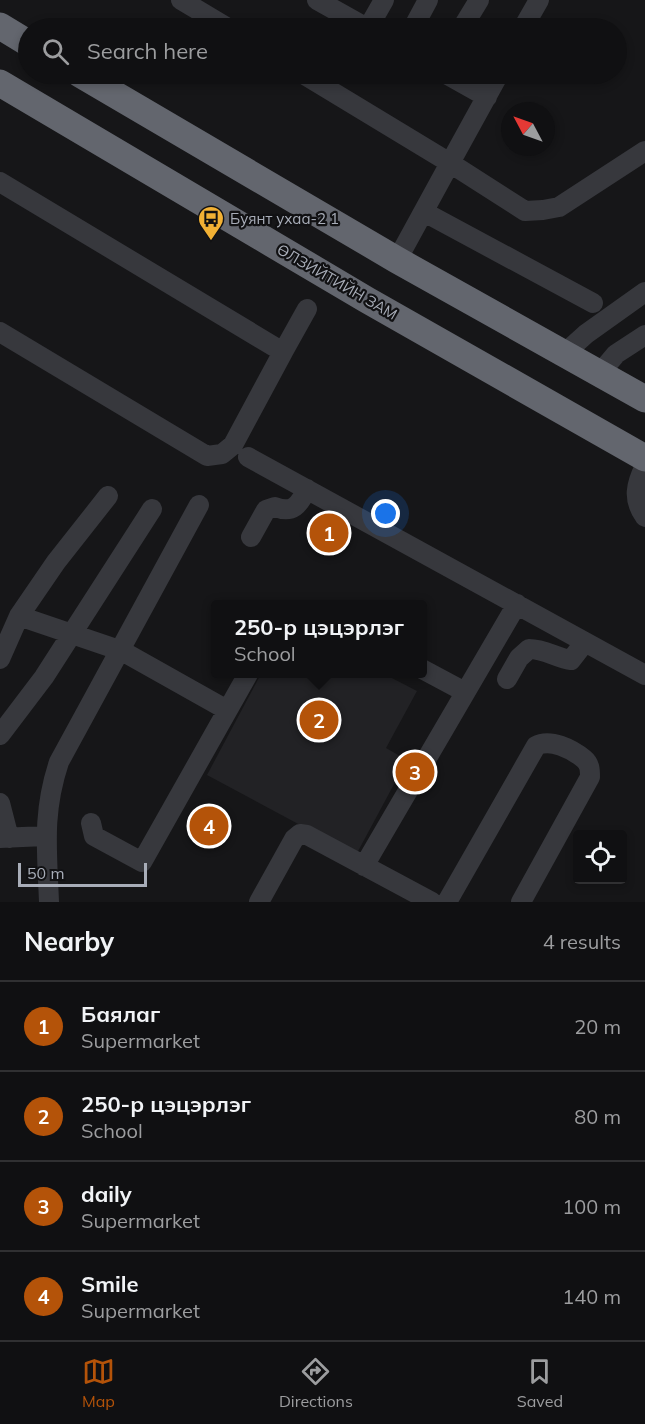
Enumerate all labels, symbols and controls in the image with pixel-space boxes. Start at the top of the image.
search box [18,18,627,84]
icon: search [39,35,72,68]
text: Search here [87,37,208,65]
north arrow [501,102,555,156]
bus stop icon: Буянт ухаа-2 1 [196,204,226,242]
place label: Буянт ухаа-2 1 [230,209,339,228]
street label: ӨЛЗИЙТИЙН ЗАМ [274,239,401,324]
your location [371,499,400,528]
pin: 1 [310,510,348,556]
popup [211,600,427,678]
text: 250-р цэцэрлэг [234,613,404,641]
text: School [234,641,296,666]
pin: 2 [300,698,338,742]
pin: 3 [396,750,434,794]
pin: 4 [190,804,228,848]
map controls [573,830,627,884]
button: locate [573,830,627,884]
scale bar [18,860,147,888]
text: 50 m [27,863,64,883]
text: Nearby [24,925,114,958]
text: 4 results [543,929,621,954]
text: Баялаг [81,1000,160,1028]
text: 1 [38,1014,50,1039]
text: 20 m [574,1014,621,1039]
text: Supermarket [81,1028,200,1053]
text: 250-р цэцэрлэг [81,1090,251,1118]
text: 2 [38,1104,50,1129]
text: 80 m [574,1104,621,1129]
text: School [81,1118,143,1143]
text: daily [81,1180,132,1208]
text: 3 [38,1194,50,1219]
text: 100 m [562,1194,621,1219]
text: Supermarket [81,1208,200,1233]
text: Smile [81,1270,139,1298]
text: 4 [38,1284,50,1309]
text: 140 m [562,1284,621,1309]
text: Supermarket [81,1298,200,1323]
tab: Map [82,1355,115,1411]
tab: Directions [279,1355,353,1411]
tab: Saved [517,1355,563,1411]

